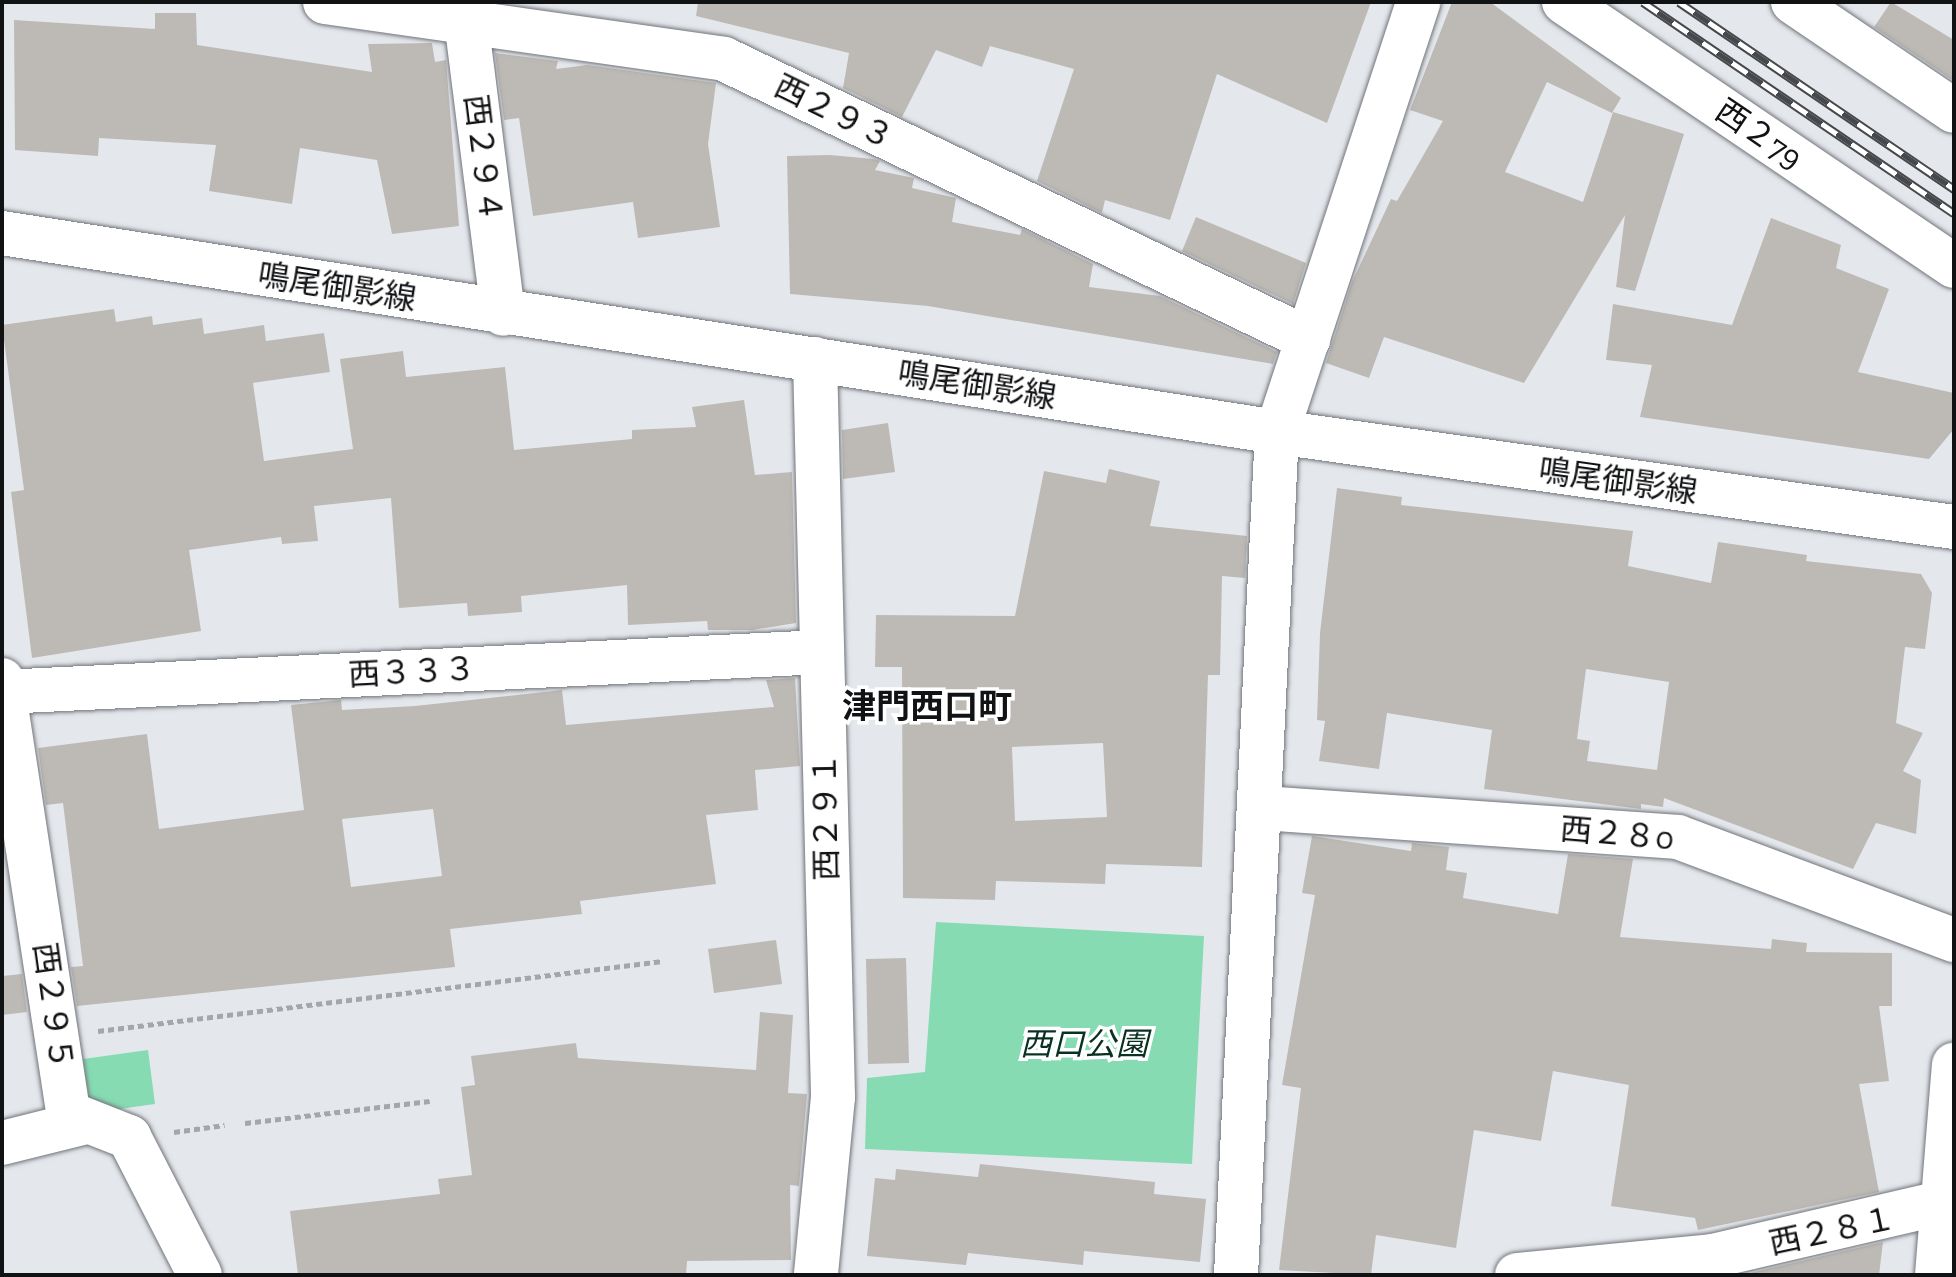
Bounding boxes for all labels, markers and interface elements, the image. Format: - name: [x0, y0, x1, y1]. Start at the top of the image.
- street label: 西２９３: [768, 67, 900, 157]
- street label: 西２79: [1708, 91, 1810, 177]
- street label: 西２９４: [456, 92, 510, 224]
- street label: 鳴尾御影線: [255, 256, 419, 318]
- street label: 鳴尾御影線: [895, 354, 1059, 416]
- street label: 鳴尾御影線: [1536, 451, 1700, 511]
- street label: 西３３３: [347, 649, 477, 695]
- district label: 津門西口町: [842, 687, 1012, 727]
- street label: 西２９１: [806, 753, 846, 881]
- street label: 西２８0: [1558, 810, 1676, 858]
- street label: 西２９５: [25, 940, 81, 1072]
- park label: 西口公園: [1020, 1025, 1148, 1063]
- street label: 西２８１: [1765, 1199, 1899, 1263]

